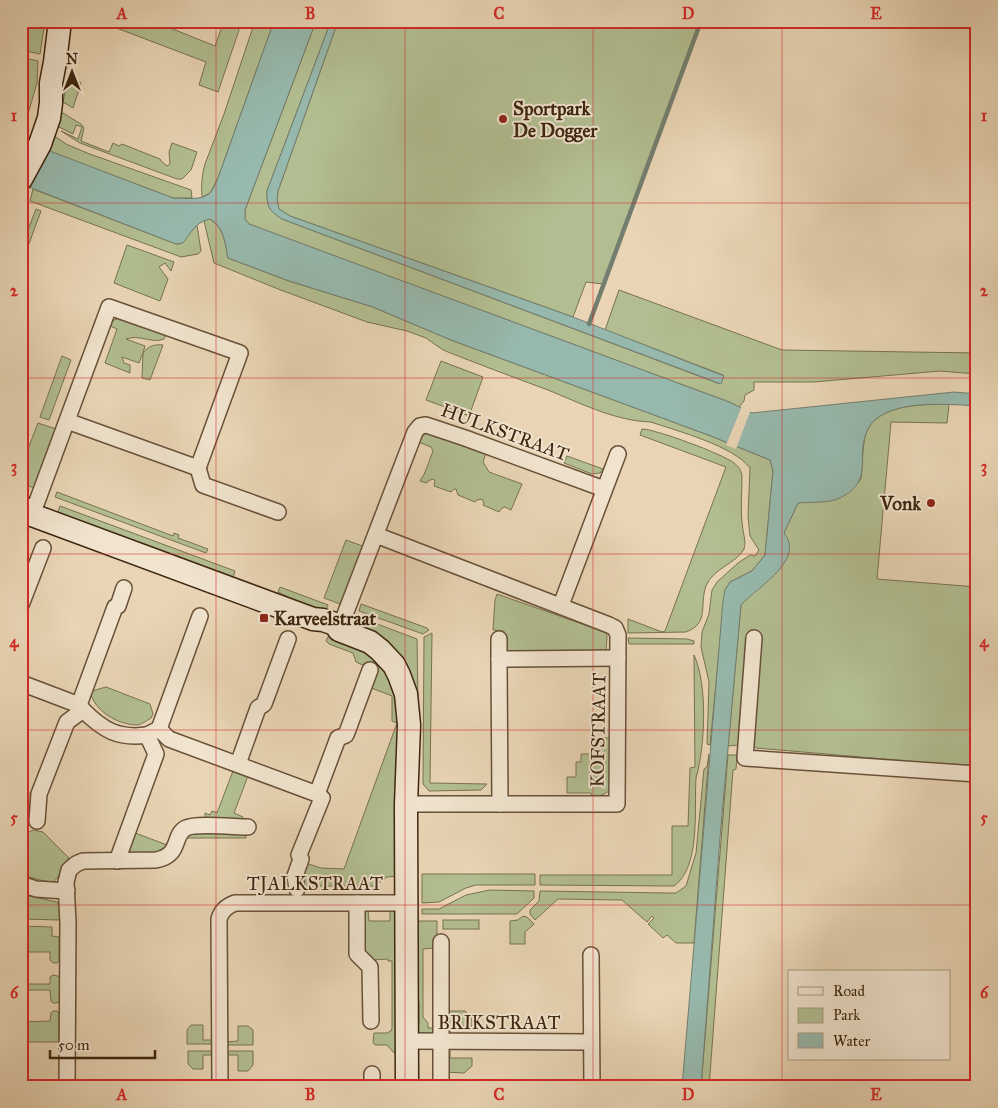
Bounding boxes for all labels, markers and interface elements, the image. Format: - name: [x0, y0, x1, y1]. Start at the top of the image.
- text: A: [116, 4, 128, 23]
- text: B: [305, 4, 315, 23]
- text: C: [494, 4, 505, 23]
- text: D: [682, 4, 695, 23]
- text: E: [870, 4, 882, 23]
- north arrow: [48, 48, 98, 98]
- text: N: [66, 51, 78, 68]
- place label: Sportpark De Dogger: [513, 97, 598, 143]
- text: 1: [11, 106, 18, 125]
- text: 1: [981, 106, 988, 125]
- marker: Sportpark De Dogger: [497, 113, 509, 125]
- text: 2: [10, 281, 19, 300]
- text: 2: [980, 281, 989, 300]
- street label: HULKSTRAAT: [438, 398, 572, 466]
- text: 3: [11, 457, 17, 477]
- text: 3: [981, 457, 987, 477]
- place label: Vonk: [879, 492, 922, 515]
- marker: Vonk: [925, 497, 937, 509]
- place label: Karveelstraat: [274, 607, 377, 630]
- marker: Karveelstraat: [258, 612, 270, 624]
- text: 4: [10, 632, 20, 652]
- text: 4: [980, 632, 990, 652]
- street label: KOFSTRAAT: [585, 672, 611, 788]
- text: 5: [10, 808, 18, 827]
- text: 5: [980, 808, 988, 827]
- street label: TJALKSTRAAT: [247, 872, 383, 896]
- legend: [788, 970, 950, 1060]
- text: Road: [833, 982, 865, 1000]
- text: 6: [10, 983, 19, 1002]
- text: 6: [980, 983, 989, 1002]
- text: Park: [833, 1006, 860, 1024]
- street label: BRIKSTRAAT: [438, 1011, 560, 1034]
- scale bar: [50, 1028, 155, 1060]
- text: Water: [833, 1032, 870, 1050]
- text: 50 m: [58, 1036, 90, 1054]
- text: A: [116, 1085, 128, 1104]
- text: B: [305, 1085, 315, 1104]
- text: C: [494, 1085, 505, 1104]
- text: D: [682, 1085, 695, 1104]
- text: E: [870, 1085, 882, 1104]

